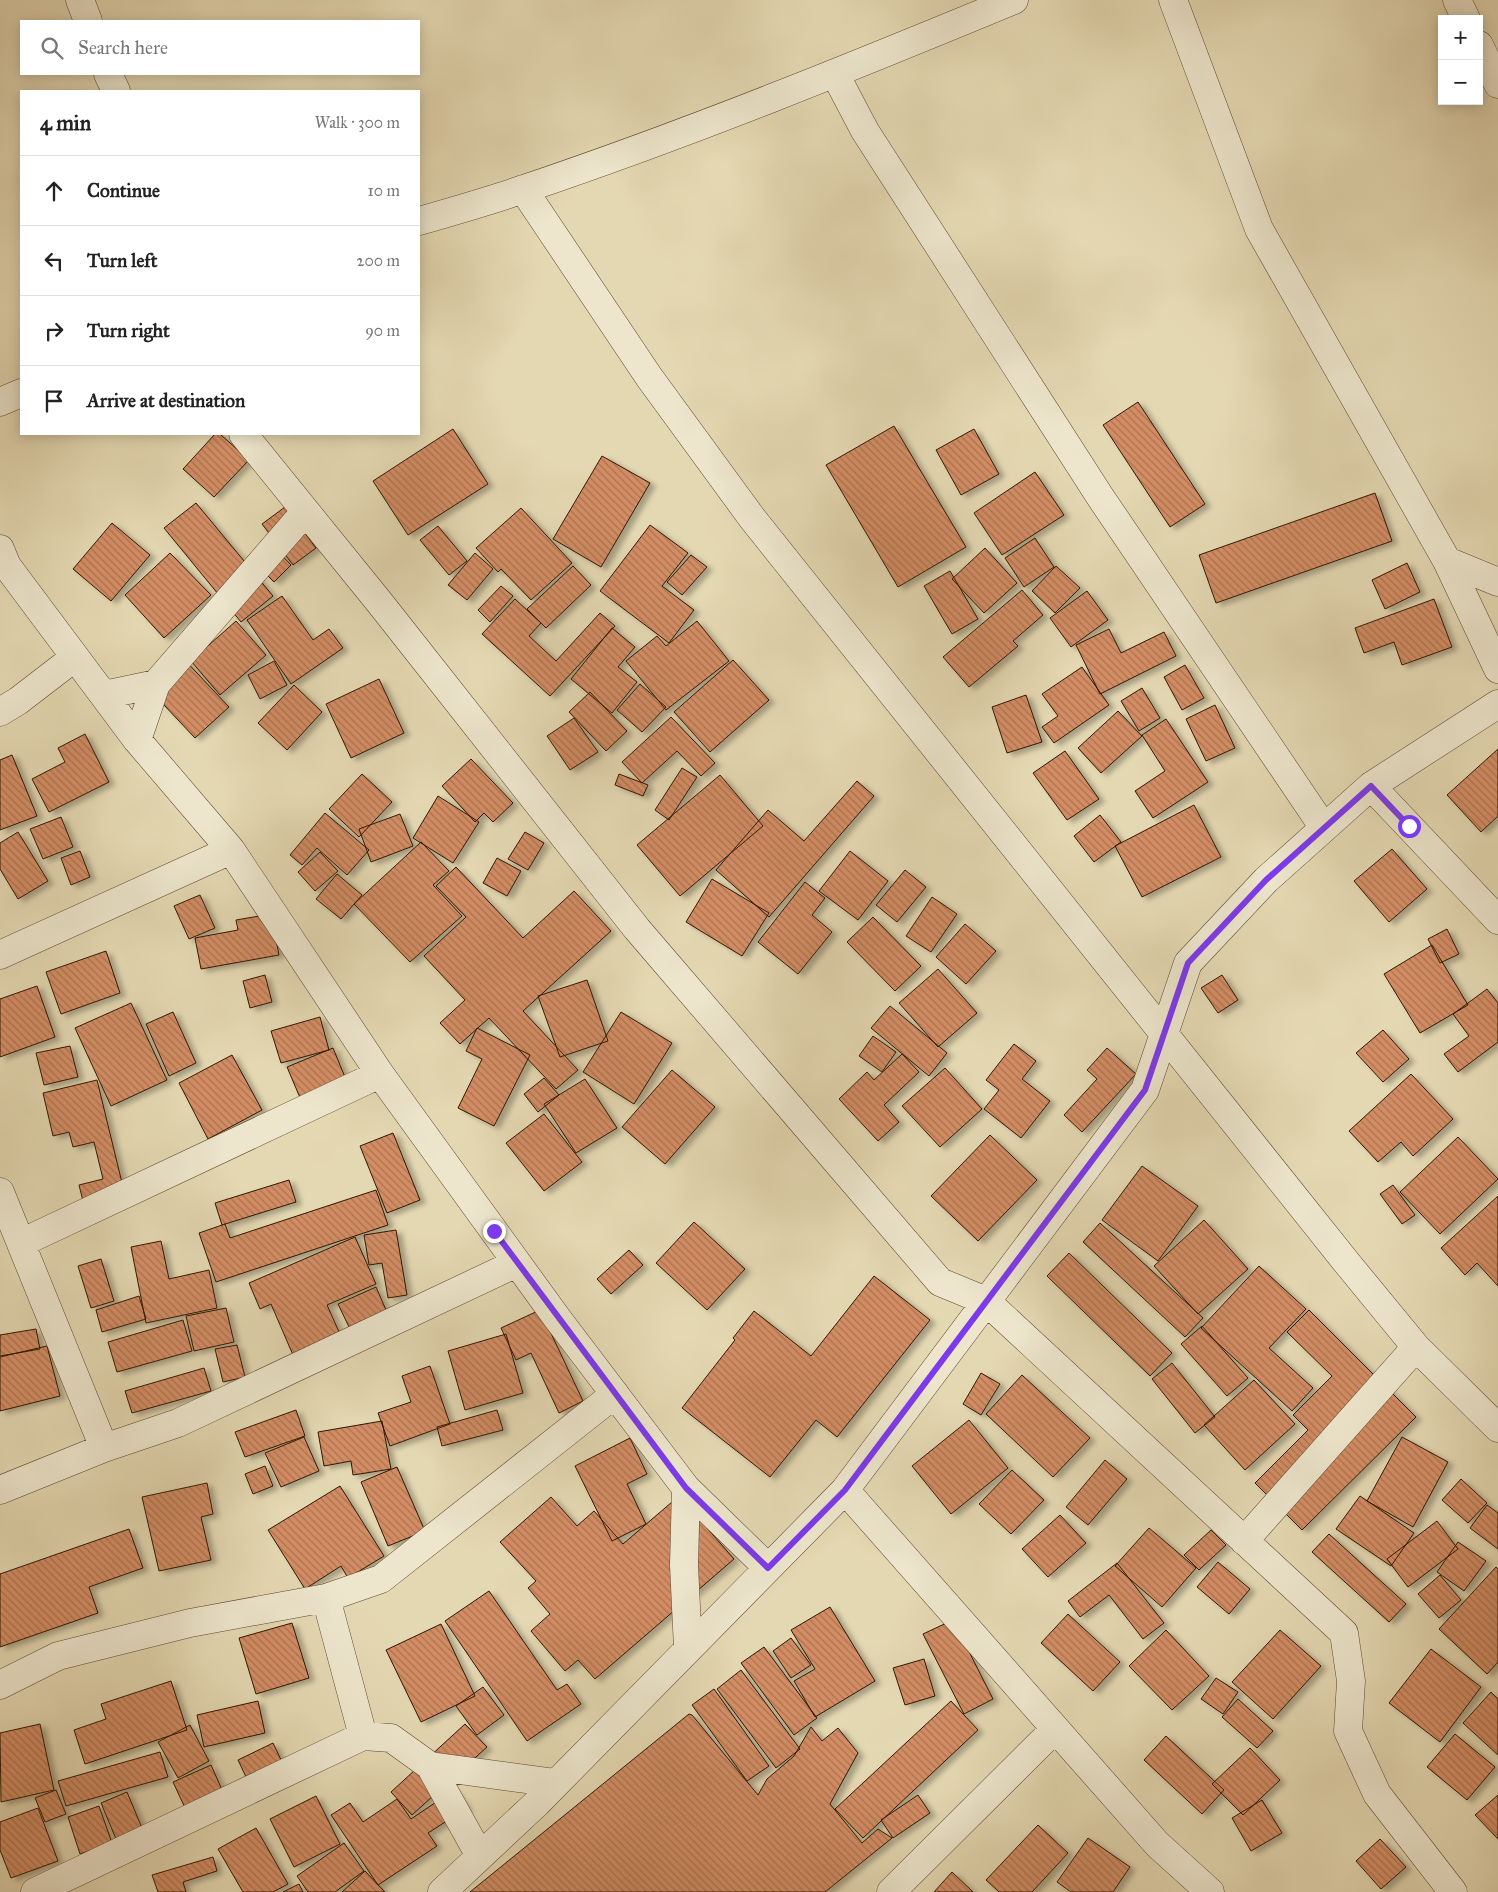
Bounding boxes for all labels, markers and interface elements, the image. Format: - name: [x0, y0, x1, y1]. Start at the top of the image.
- map controls: [1438, 15, 1483, 105]
- button: +: [1438, 15, 1483, 60]
- search box: [20, 20, 420, 75]
- icon: search: [38, 34, 66, 62]
- text: Search here: [78, 36, 168, 59]
- button: −: [1438, 60, 1483, 105]
- text: 4 min: [40, 110, 91, 136]
- text: Walk · 300 m: [315, 113, 400, 132]
- icon: ahead: [40, 177, 68, 205]
- text: Continue: [87, 179, 160, 202]
- text: 10 m: [368, 181, 400, 200]
- icon: left: [40, 247, 68, 275]
- text: Turn left: [87, 249, 157, 272]
- text: 200 m: [357, 251, 400, 270]
- icon: right: [40, 317, 68, 345]
- text: Turn right: [87, 319, 170, 342]
- text: 90 m: [365, 321, 400, 340]
- icon: arrive: [40, 387, 68, 415]
- text: Arrive at destination: [87, 389, 245, 412]
- route start: [1398, 815, 1421, 838]
- route end: [483, 1220, 506, 1243]

